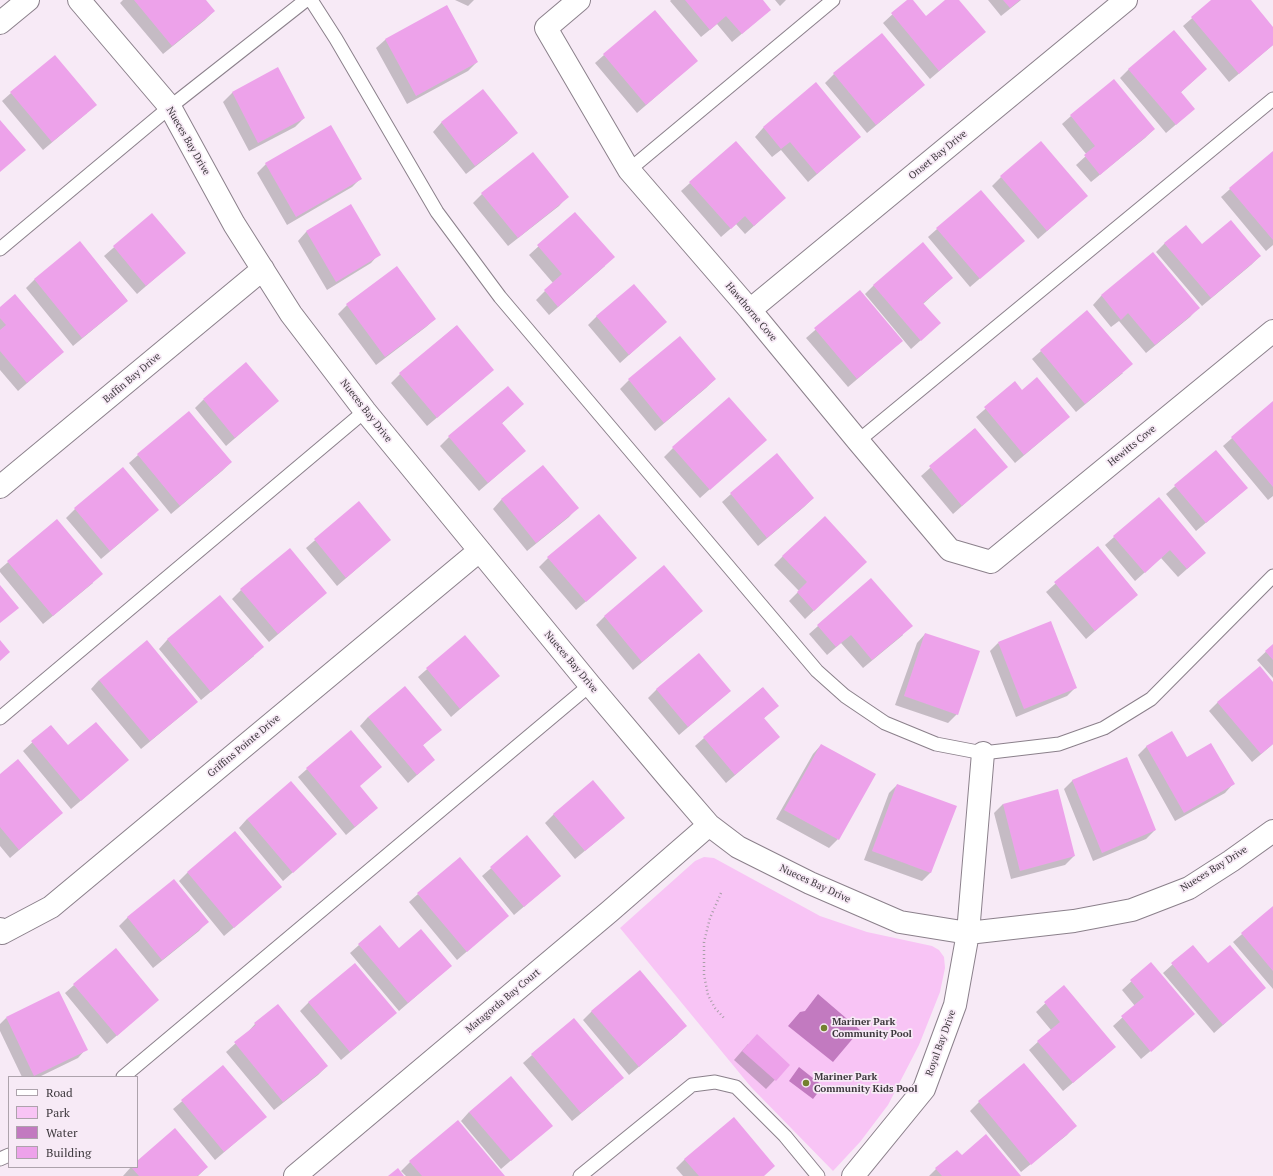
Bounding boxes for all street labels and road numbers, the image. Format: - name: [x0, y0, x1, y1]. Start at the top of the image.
- street label: Nueces Bay Drive: [164, 105, 212, 177]
- street label: Onset Bay Drive: [906, 128, 970, 182]
- street label: Hawthorne Cove: [723, 280, 779, 344]
- street label: Baffin Bay Drive: [101, 350, 163, 406]
- street label: Nueces Bay Drive: [338, 377, 394, 445]
- street label: Hewitts Cove: [1106, 423, 1158, 469]
- street label: Nueces Bay Drive: [542, 629, 600, 695]
- street label: Griffins Pointe Drive: [205, 712, 283, 780]
- street label: Nueces Bay Drive: [1178, 844, 1250, 894]
- street label: Nueces Bay Drive: [778, 862, 852, 906]
- street label: Matagorda Bay Court: [463, 966, 543, 1036]
- street label: Royal Bay Drive: [923, 1008, 959, 1078]

